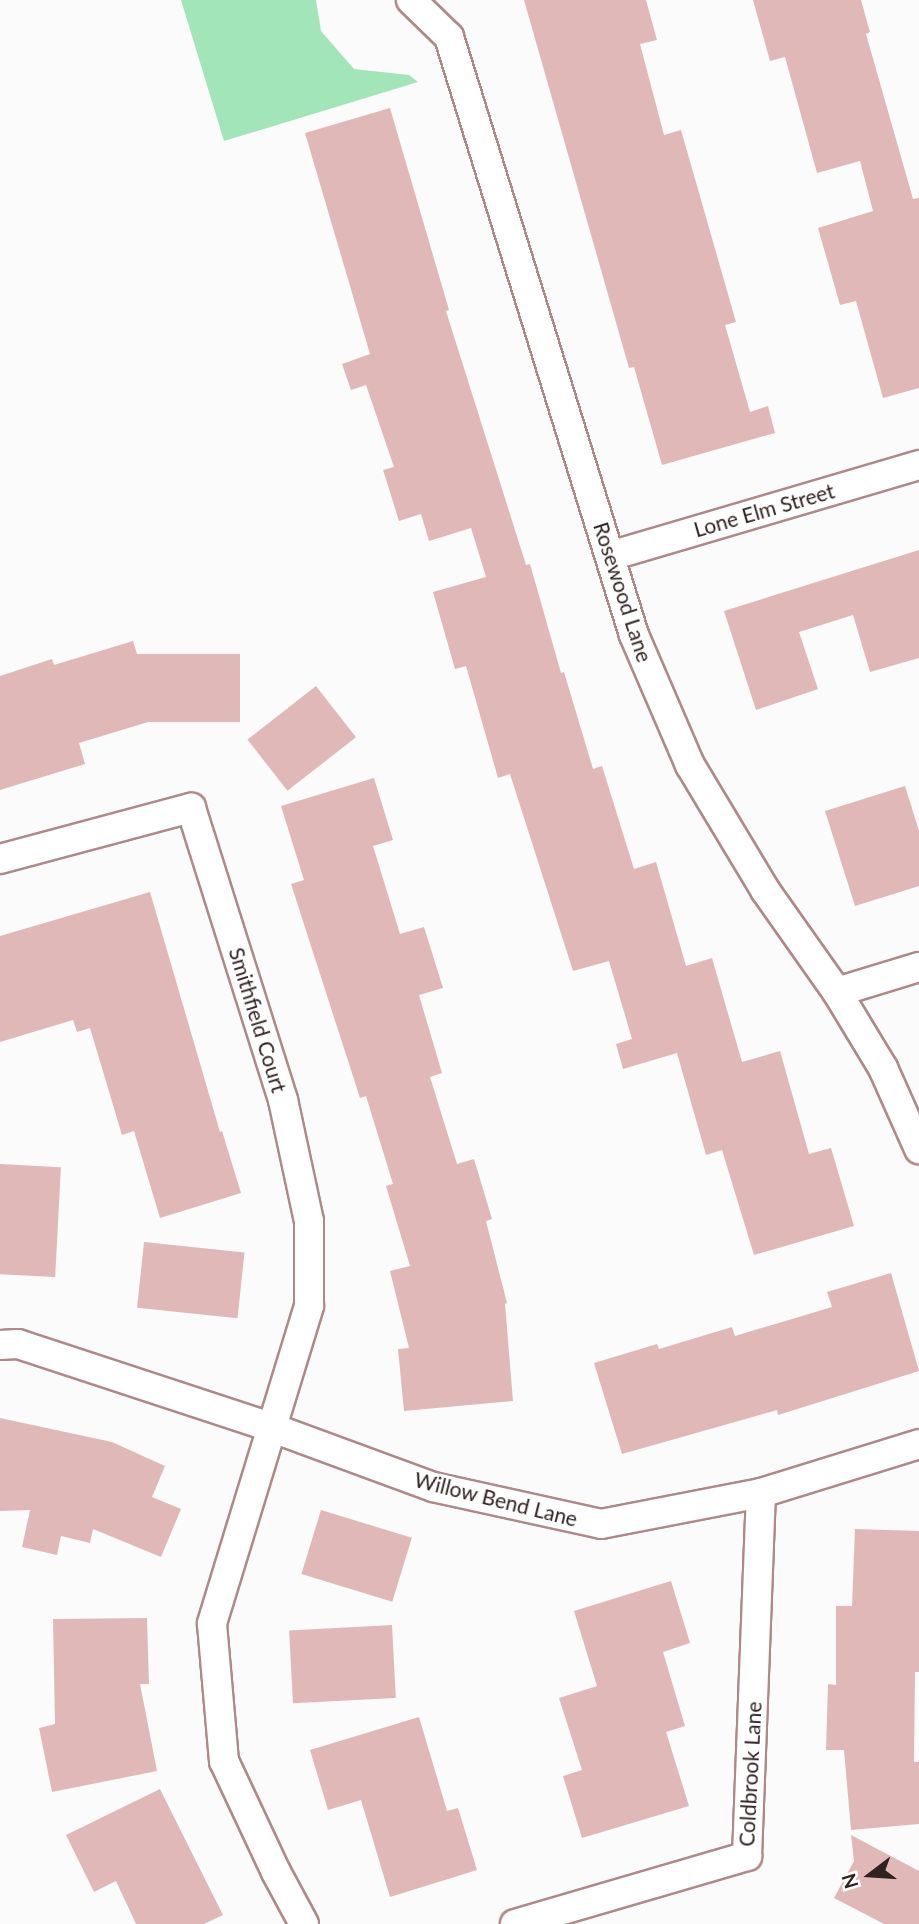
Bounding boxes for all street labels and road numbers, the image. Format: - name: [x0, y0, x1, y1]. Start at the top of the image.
- street label: Lone Elm Street: [691, 478, 837, 542]
- street label: Rosewood Lane: [588, 519, 658, 665]
- street label: Smithfield Court: [224, 944, 292, 1096]
- street label: Willow Bend Lane: [412, 1466, 580, 1532]
- street label: Coldbrook Lane: [734, 1701, 766, 1847]

